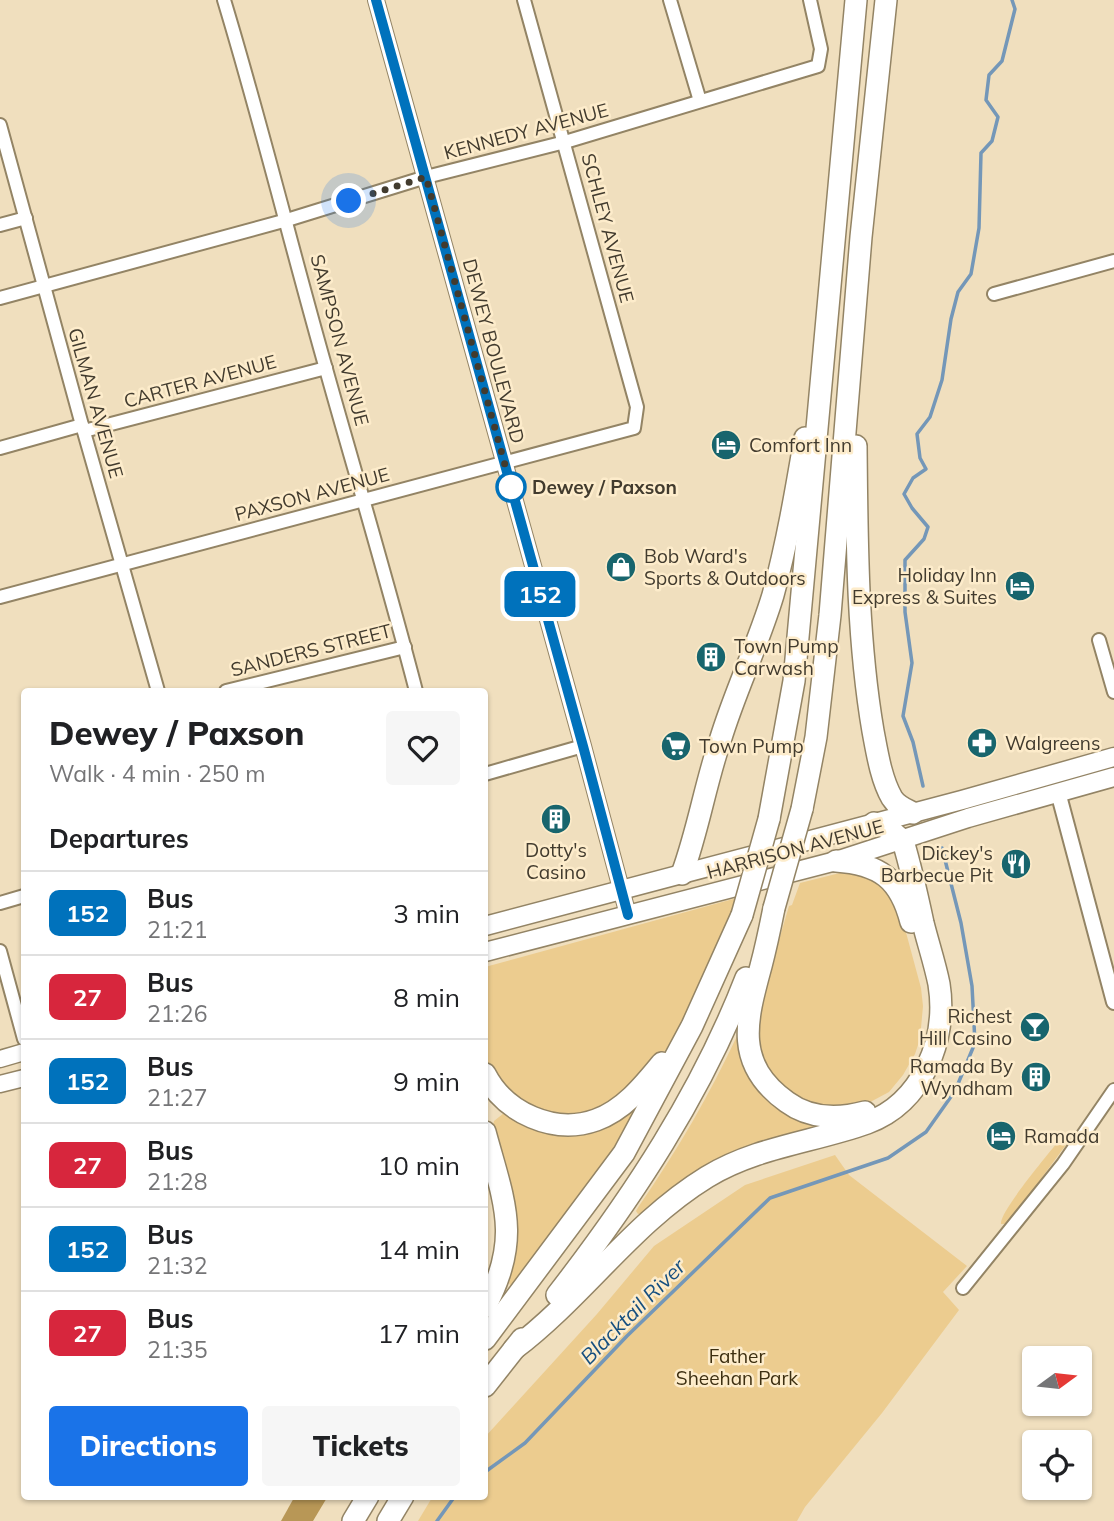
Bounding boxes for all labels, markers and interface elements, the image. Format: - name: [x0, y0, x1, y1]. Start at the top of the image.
- street label: KENNEDY AVENUE: [441, 98, 611, 164]
- street label: SCHLEY AVENUE: [576, 151, 640, 305]
- your location: [331, 183, 366, 218]
- street label: SAMPSON AVENUE: [306, 252, 374, 428]
- street label: DEWEY BOULEVARD: [458, 256, 530, 446]
- street label: GILMAN AVENUE: [63, 325, 129, 481]
- street label: CARTER AVENUE: [121, 349, 279, 413]
- hotel icon: Comfort Inn: [709, 428, 743, 462]
- place label: Comfort Inn: [749, 433, 852, 457]
- street label: PAXSON AVENUE: [232, 462, 392, 526]
- marker: Dewey / Paxson: [496, 472, 526, 502]
- place label: Dewey / Paxson: [532, 475, 677, 499]
- place label: Bob Ward's Sports & Outdoors: [644, 544, 806, 590]
- shop icon: Bob Ward's Sports & Outdoors: [604, 550, 638, 584]
- place label: Holiday Inn Express & Suites: [852, 563, 997, 609]
- hotel icon: Holiday Inn Express & Suites: [1003, 569, 1037, 603]
- line badge: 152: [500, 571, 580, 617]
- text: 152: [518, 579, 562, 609]
- street label: SANDERS STREET: [228, 618, 394, 682]
- place label: Town Pump Carwash: [734, 634, 839, 680]
- building icon: Town Pump Carwash: [694, 640, 728, 674]
- button: heart: [386, 711, 460, 785]
- text: Dewey / Paxson: [49, 712, 304, 753]
- pharmacy icon: Walgreens: [965, 726, 999, 760]
- supermarket icon: Town Pump: [659, 729, 693, 763]
- place label: Walgreens: [1005, 731, 1100, 755]
- place label: Town Pump: [699, 734, 804, 758]
- text: Walk · 4 min · 250 m: [49, 759, 266, 788]
- building icon: Dotty's Casino: [539, 802, 573, 836]
- street label: HARRISON AVENUE: [704, 814, 886, 884]
- text: Departures: [49, 822, 189, 855]
- place label: Dotty's Casino: [525, 838, 587, 884]
- place label: Dickey's Barbecue Pit: [881, 841, 993, 887]
- restaurant icon: Dickey's Barbecue Pit: [999, 847, 1033, 881]
- text: Bus: [147, 882, 193, 915]
- text: 3 min: [393, 897, 460, 930]
- text: 152: [66, 898, 109, 928]
- text: 21:21: [147, 915, 207, 944]
- text: Bus: [147, 966, 193, 999]
- text: 8 min: [393, 981, 460, 1014]
- text: 27: [73, 982, 102, 1012]
- text: 21:26: [147, 999, 207, 1028]
- place label: Richest Hill Casino: [919, 1004, 1012, 1050]
- bar icon: Richest Hill Casino: [1018, 1010, 1052, 1044]
- text: Bus: [147, 1050, 193, 1083]
- place label: Ramada By Wyndham: [910, 1054, 1013, 1100]
- building icon: Ramada By Wyndham: [1019, 1060, 1053, 1094]
- text: 9 min: [393, 1065, 460, 1098]
- text: 152: [66, 1066, 109, 1096]
- text: 21:27: [147, 1083, 207, 1112]
- hotel icon: Ramada: [984, 1119, 1018, 1153]
- place label: Ramada: [1024, 1124, 1099, 1148]
- text: Bus: [147, 1134, 193, 1167]
- text: 10 min: [378, 1149, 460, 1182]
- text: 27: [73, 1150, 102, 1180]
- text: 21:28: [147, 1167, 207, 1196]
- text: Bus: [147, 1218, 193, 1251]
- text: 14 min: [378, 1233, 460, 1266]
- text: 152: [66, 1234, 109, 1264]
- text: 21:32: [147, 1251, 207, 1280]
- water label: Blacktail River: [574, 1252, 691, 1369]
- text: Bus: [147, 1302, 193, 1335]
- text: 17 min: [378, 1317, 460, 1350]
- text: 27: [73, 1318, 102, 1348]
- text: 21:35: [147, 1335, 207, 1364]
- park label: Father Sheehan Park: [676, 1344, 798, 1390]
- north arrow: [1022, 1346, 1092, 1416]
- map controls: [1022, 1346, 1092, 1500]
- button: Directions: [49, 1406, 248, 1486]
- button: Tickets: [262, 1406, 460, 1486]
- button: locate: [1022, 1430, 1092, 1500]

